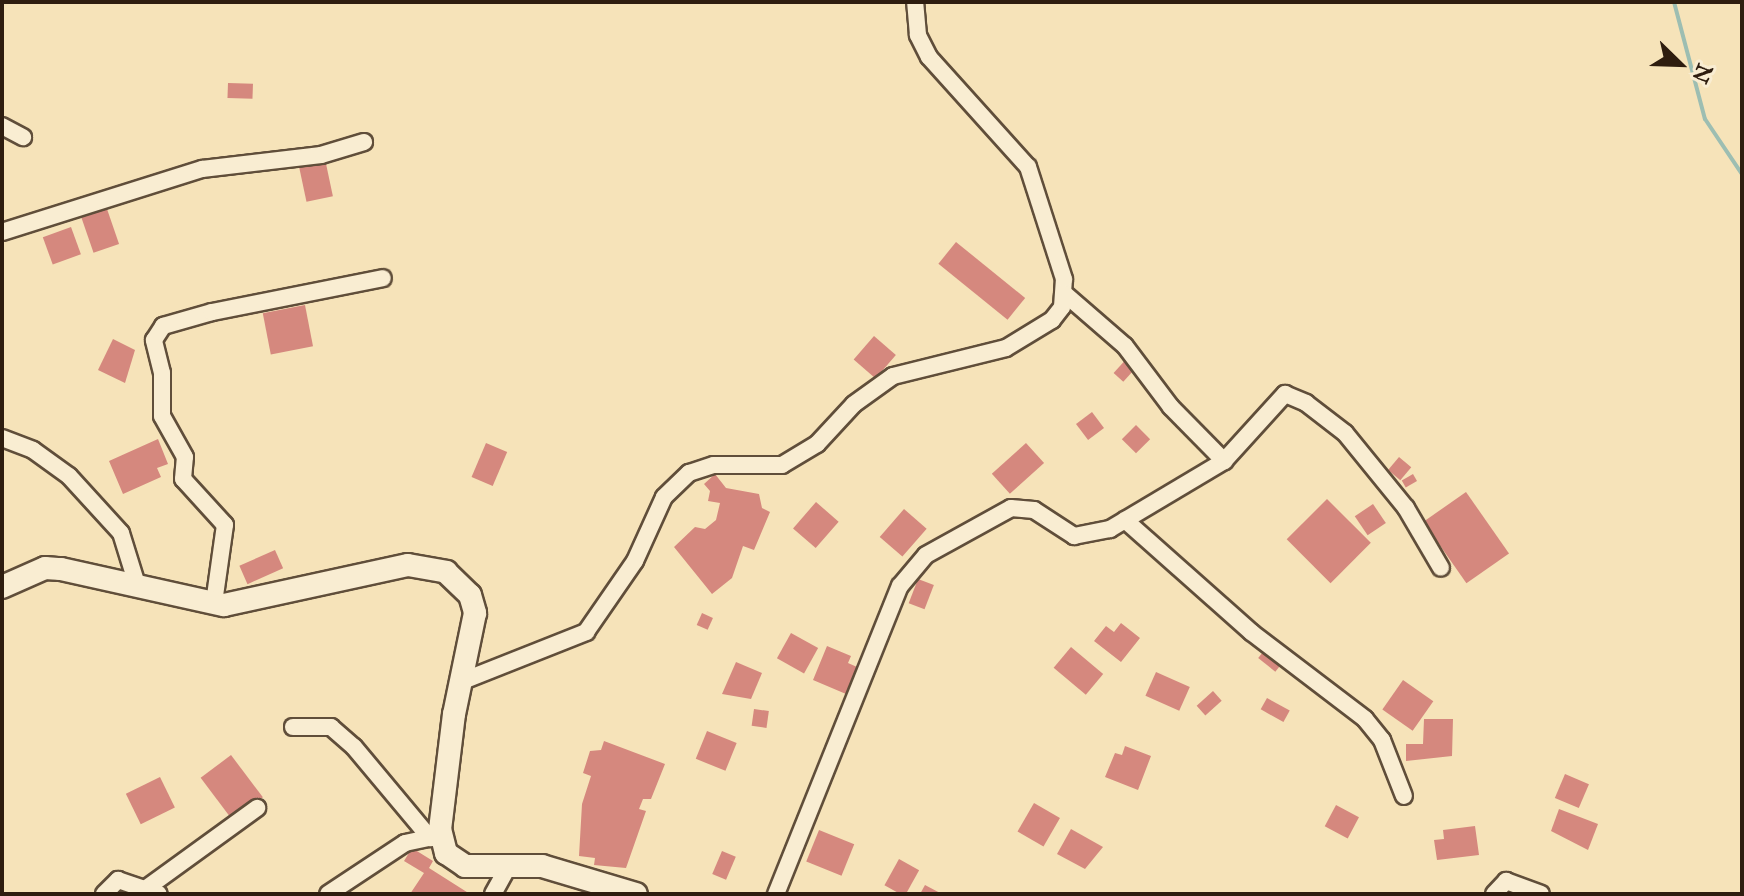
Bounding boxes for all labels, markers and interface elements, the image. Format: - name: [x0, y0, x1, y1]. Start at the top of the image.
- north arrow: [1640, 24, 1720, 104]
- text: N: [1686, 60, 1719, 87]

